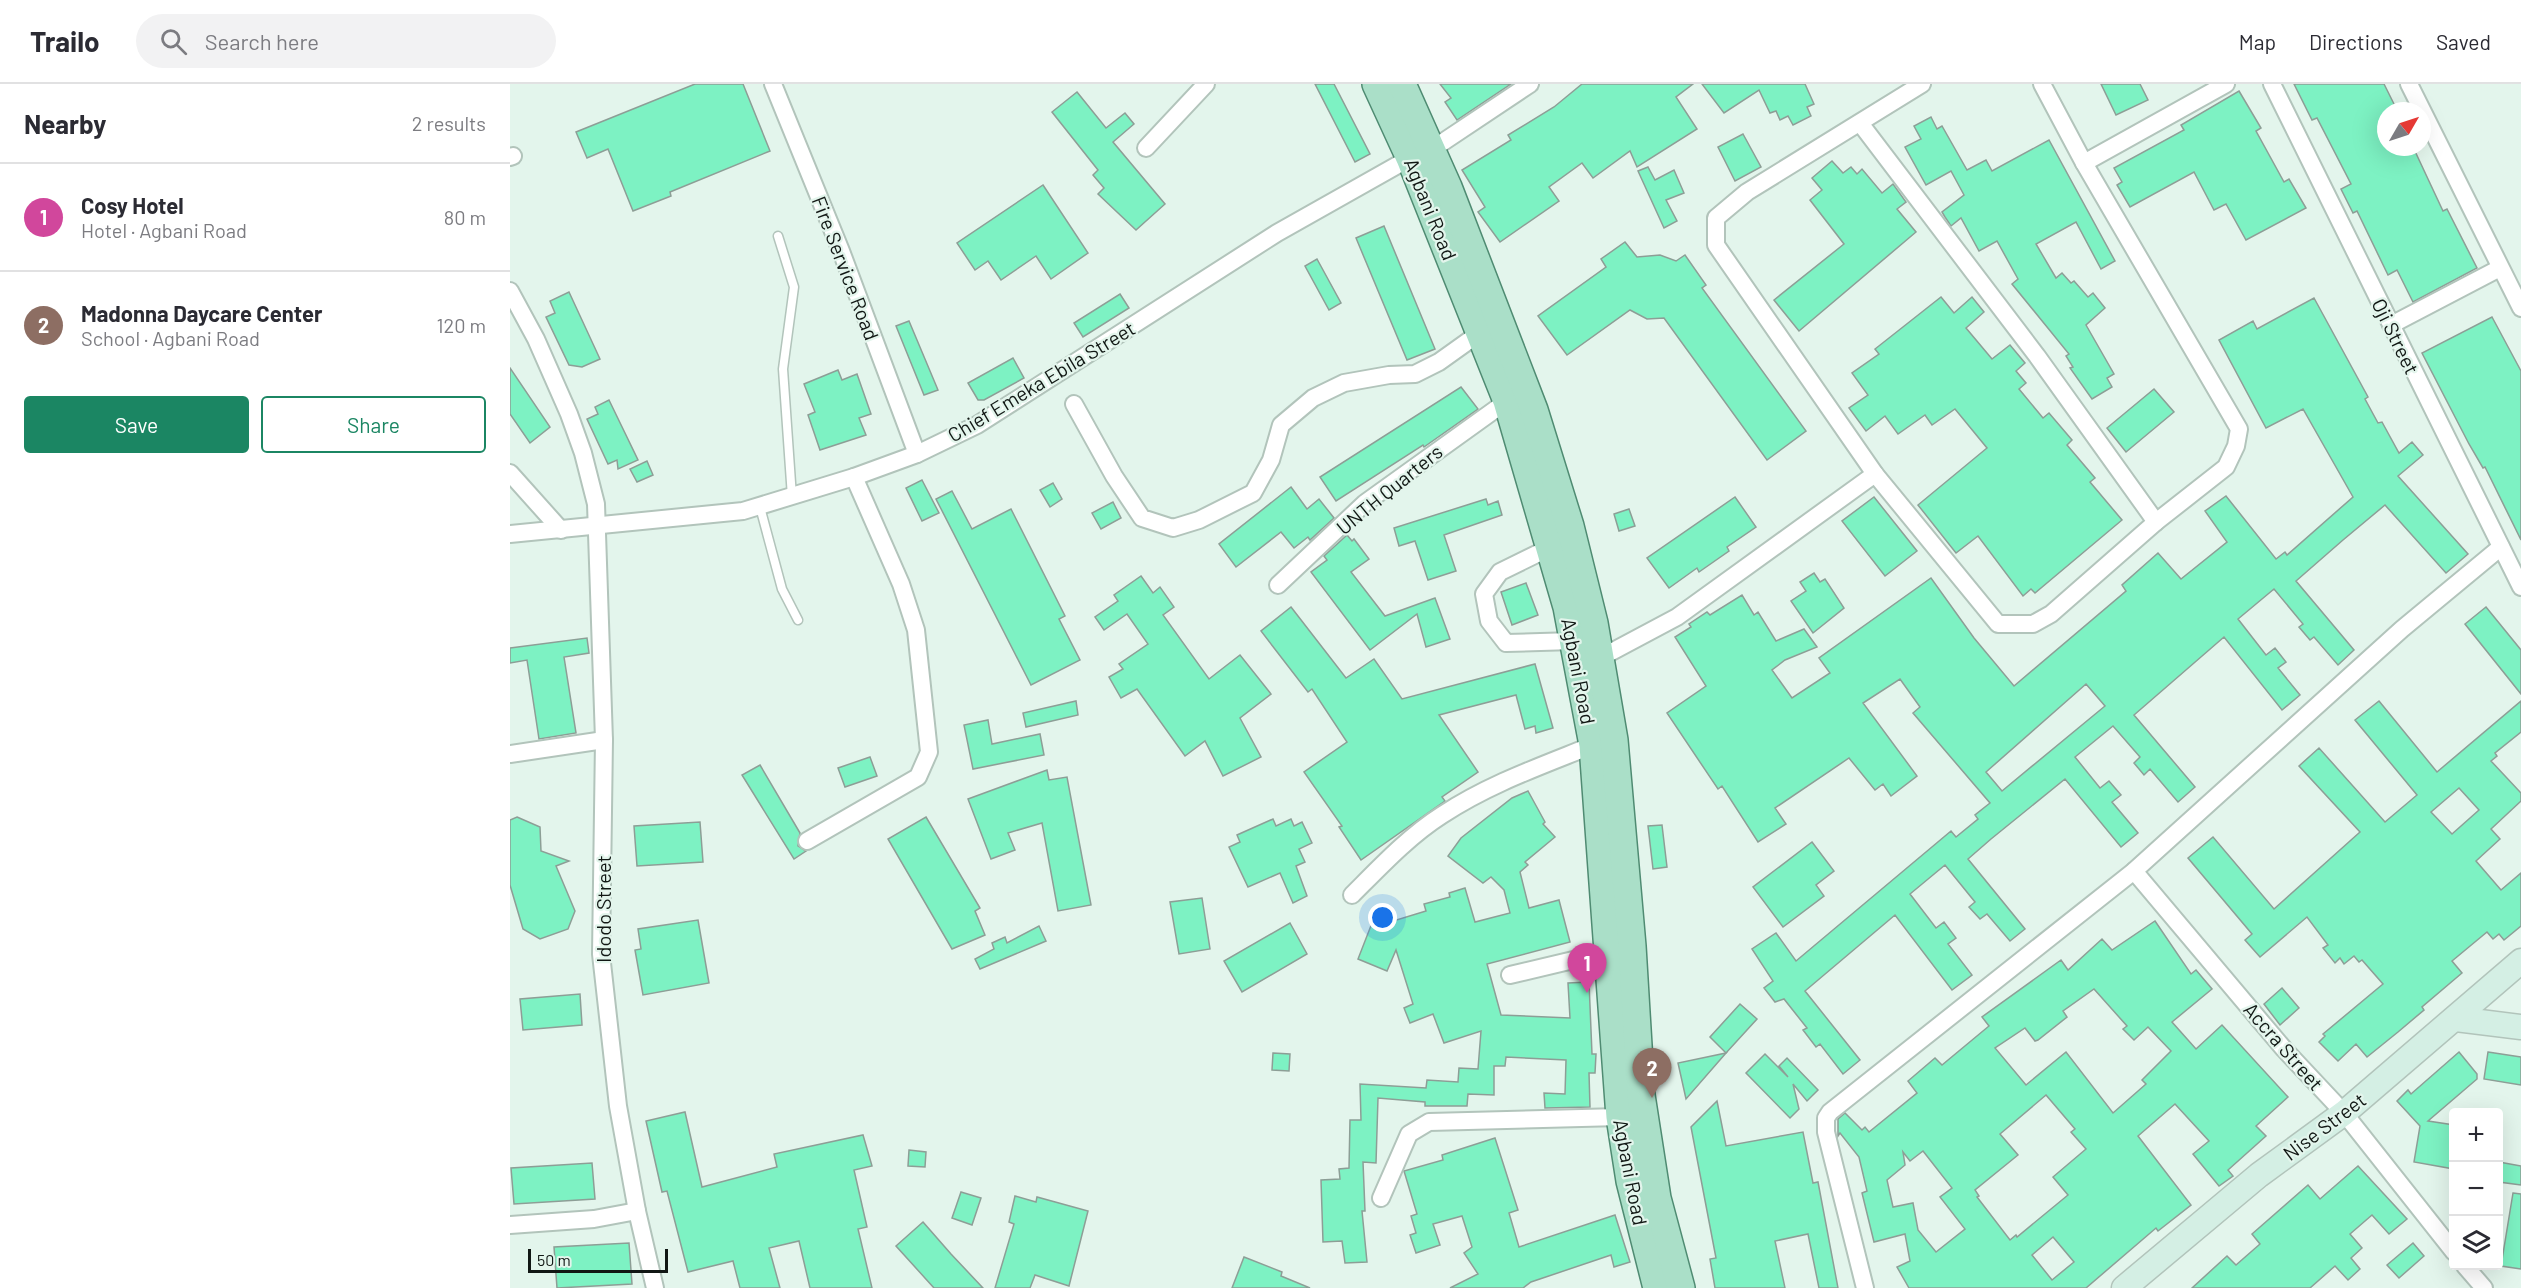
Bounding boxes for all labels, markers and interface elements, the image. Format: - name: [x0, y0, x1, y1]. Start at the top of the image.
- search box: [136, 14, 556, 68]
- text: Trailo: [30, 24, 100, 58]
- icon: search: [157, 25, 190, 58]
- text: Search here: [205, 28, 319, 54]
- text: Map: [2239, 29, 2276, 54]
- text: Directions: [2309, 29, 2403, 54]
- text: Saved: [2436, 29, 2491, 54]
- north arrow: [2377, 102, 2431, 156]
- text: Nearby: [24, 108, 106, 139]
- text: 2 results: [412, 111, 486, 135]
- street label: Agbani Road: [1400, 155, 1462, 263]
- text: Cosy Hotel: [81, 192, 184, 218]
- street label: Fire Service Road: [808, 193, 884, 343]
- text: 1: [40, 205, 47, 229]
- text: 80 m: [444, 205, 486, 229]
- text: Hotel · Agbani Road: [81, 218, 247, 242]
- street label: Oji Street: [2367, 294, 2425, 378]
- text: Madonna Daycare Center: [81, 300, 322, 326]
- text: 2: [38, 313, 49, 337]
- text: 120 m: [436, 313, 486, 337]
- street label: Chief Emeka Ebila Street: [943, 315, 1139, 447]
- text: School · Agbani Road: [81, 326, 260, 350]
- button: Save: [24, 396, 249, 453]
- button: Share: [261, 396, 486, 453]
- street label: UNTH Quarters: [1331, 439, 1447, 539]
- street label: Agbani Road: [1557, 616, 1601, 726]
- street label: Idodo Street: [591, 855, 615, 963]
- your location: [1368, 903, 1397, 932]
- pin: 1: [1568, 944, 1606, 993]
- street label: Accra Street: [2239, 997, 2329, 1095]
- pin: 2: [1632, 1048, 1672, 1098]
- street label: Nise Street: [2278, 1087, 2370, 1165]
- map controls: [2449, 1108, 2503, 1270]
- button: +: [2449, 1108, 2503, 1162]
- street label: Agbani Road: [1609, 1117, 1653, 1227]
- button: −: [2449, 1162, 2503, 1216]
- button: layers: [2449, 1216, 2503, 1270]
- scale bar: [528, 1246, 668, 1274]
- text: 50 m: [537, 1250, 571, 1269]

